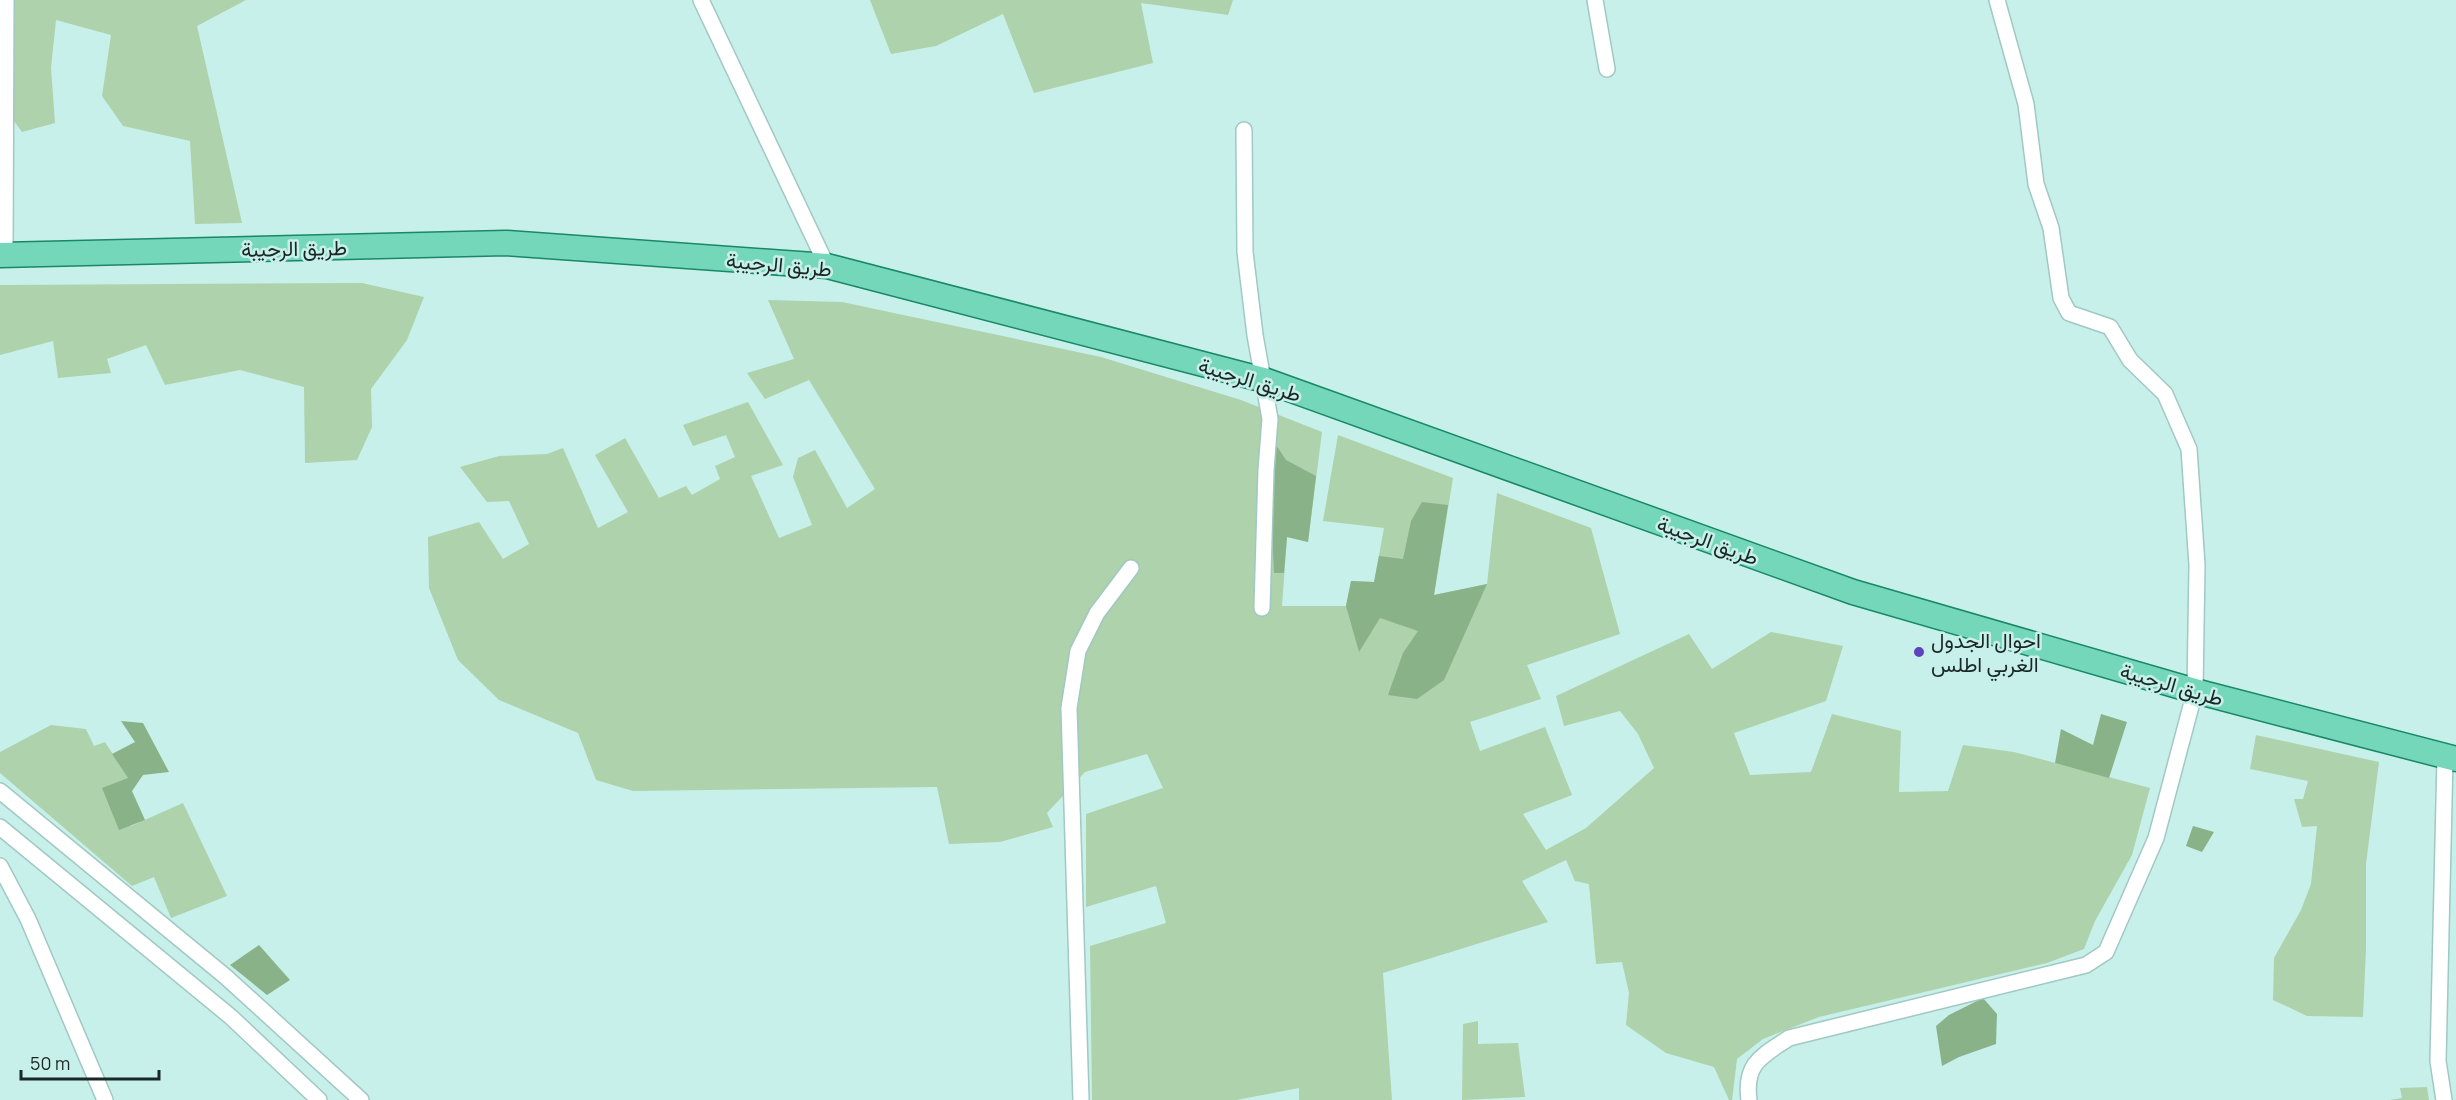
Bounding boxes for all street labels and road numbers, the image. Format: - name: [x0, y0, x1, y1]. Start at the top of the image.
- street label: طريق الرجيبة: [241, 233, 347, 263]
- street label: طريق الرجيبة: [725, 245, 833, 283]
- street label: طريق الرجيبة: [1195, 350, 1305, 408]
- street label: طريق الرجيبة: [1653, 509, 1763, 571]
- street label: طريق الرجيبة: [2117, 656, 2227, 712]

